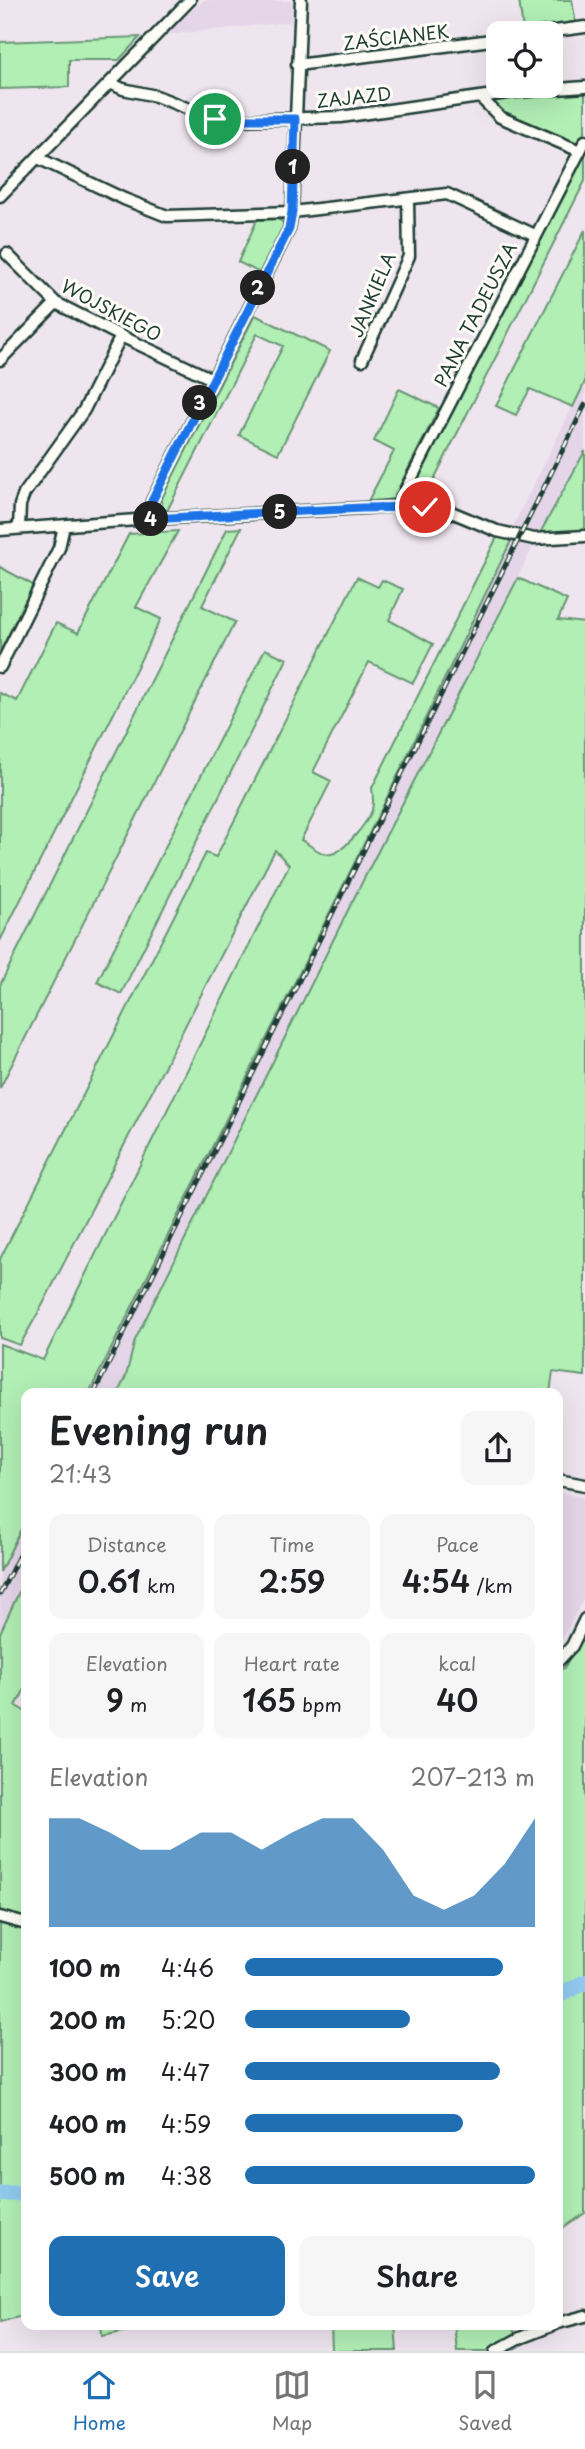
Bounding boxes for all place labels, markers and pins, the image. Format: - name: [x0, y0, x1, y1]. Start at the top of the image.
- pin: [185, 89, 245, 149]
- pin: 1: [276, 150, 310, 184]
- pin: 2: [240, 270, 276, 306]
- pin: 3: [182, 386, 218, 420]
- pin: [395, 477, 455, 537]
- pin: 5: [262, 494, 298, 530]
- pin: 4: [134, 502, 168, 536]

